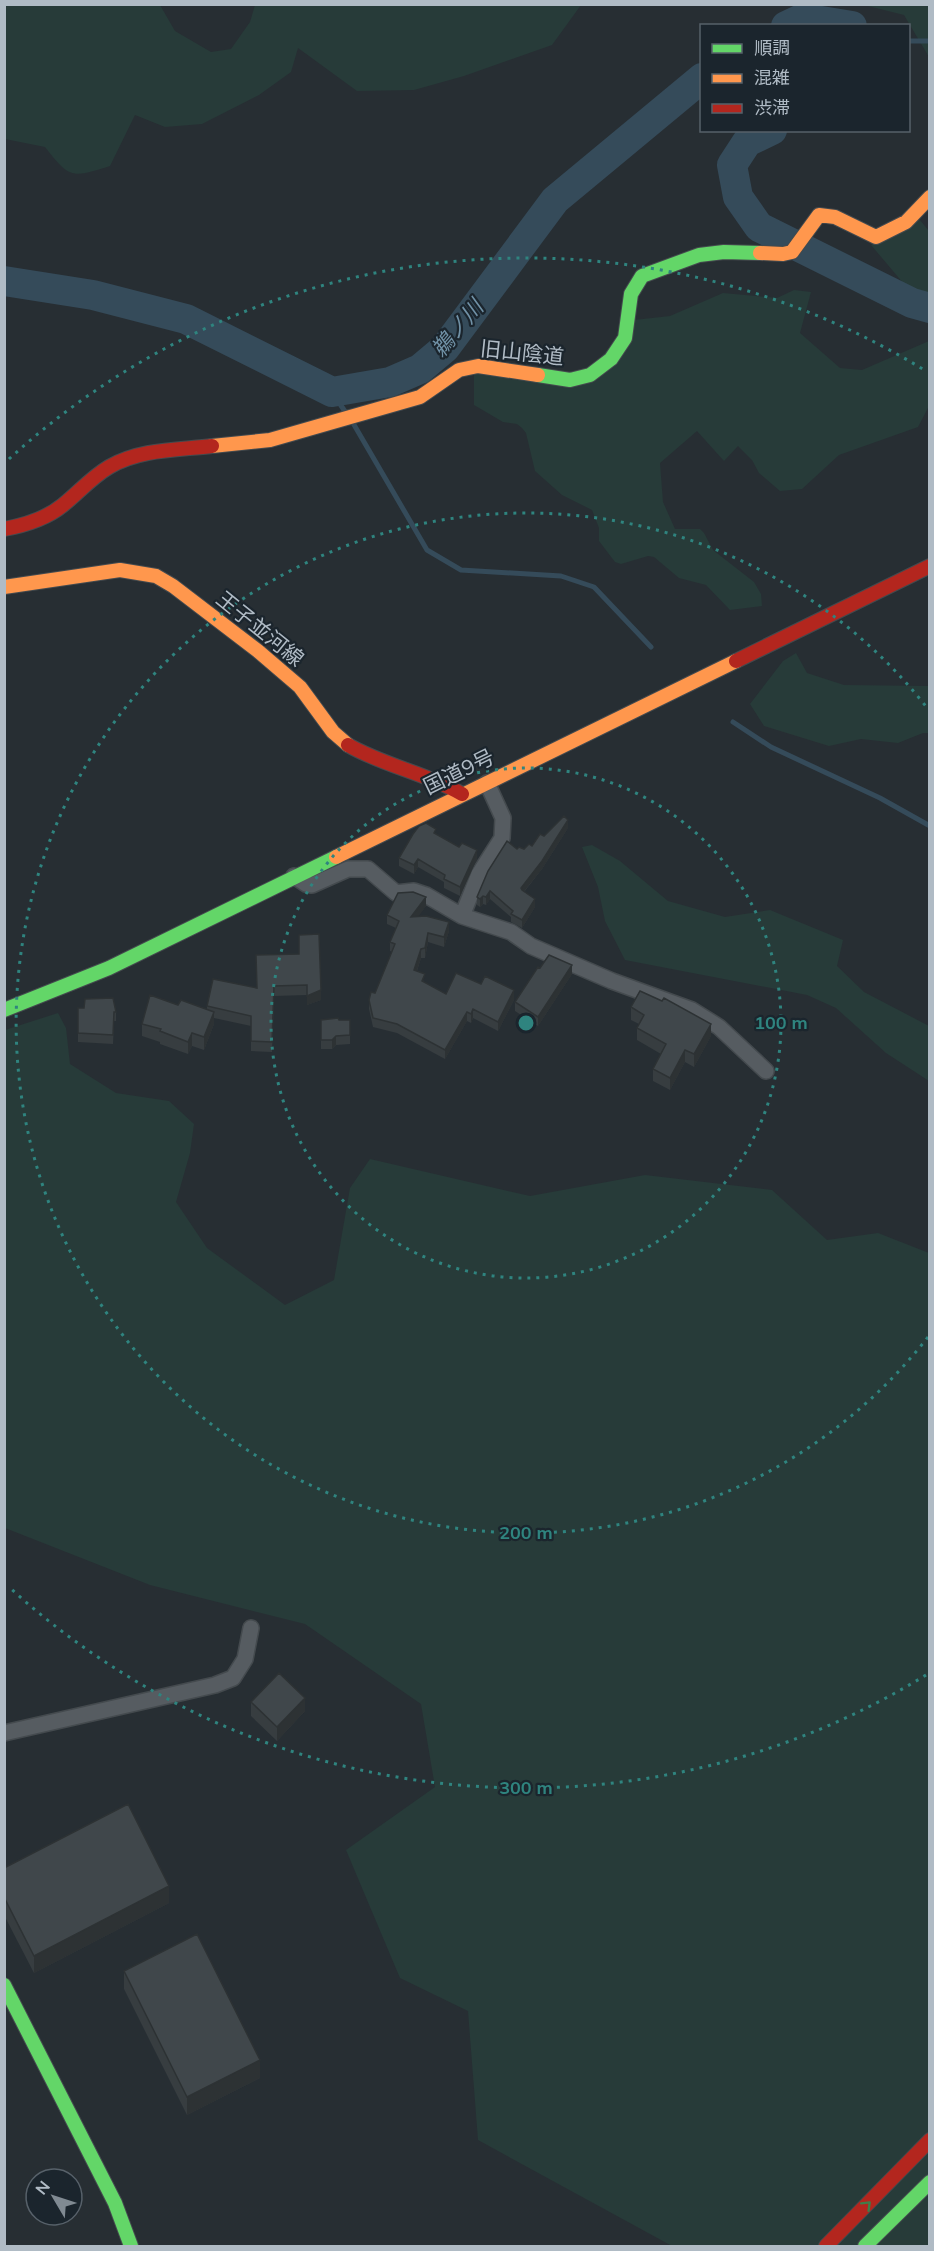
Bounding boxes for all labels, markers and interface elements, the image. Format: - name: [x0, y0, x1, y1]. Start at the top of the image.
- legend: [700, 24, 910, 132]
- text: 順調: [754, 36, 790, 59]
- text: 混雑: [754, 66, 790, 89]
- text: 渋滞: [754, 96, 790, 119]
- water label: 鵜ノ川: [425, 292, 490, 362]
- street label: 旧山陰道: [479, 335, 565, 369]
- street label: 王子並河線: [212, 585, 310, 671]
- street label: 国道9号: [419, 743, 498, 799]
- text: 100 m: [754, 1011, 808, 1034]
- centre of rings: [516, 1013, 536, 1033]
- text: 200 m: [499, 1521, 553, 1544]
- text: 300 m: [499, 1776, 553, 1799]
- north arrow: [24, 2167, 84, 2227]
- text: N: [31, 2177, 54, 2199]
- one-way arrow: [860, 2201, 871, 2211]

